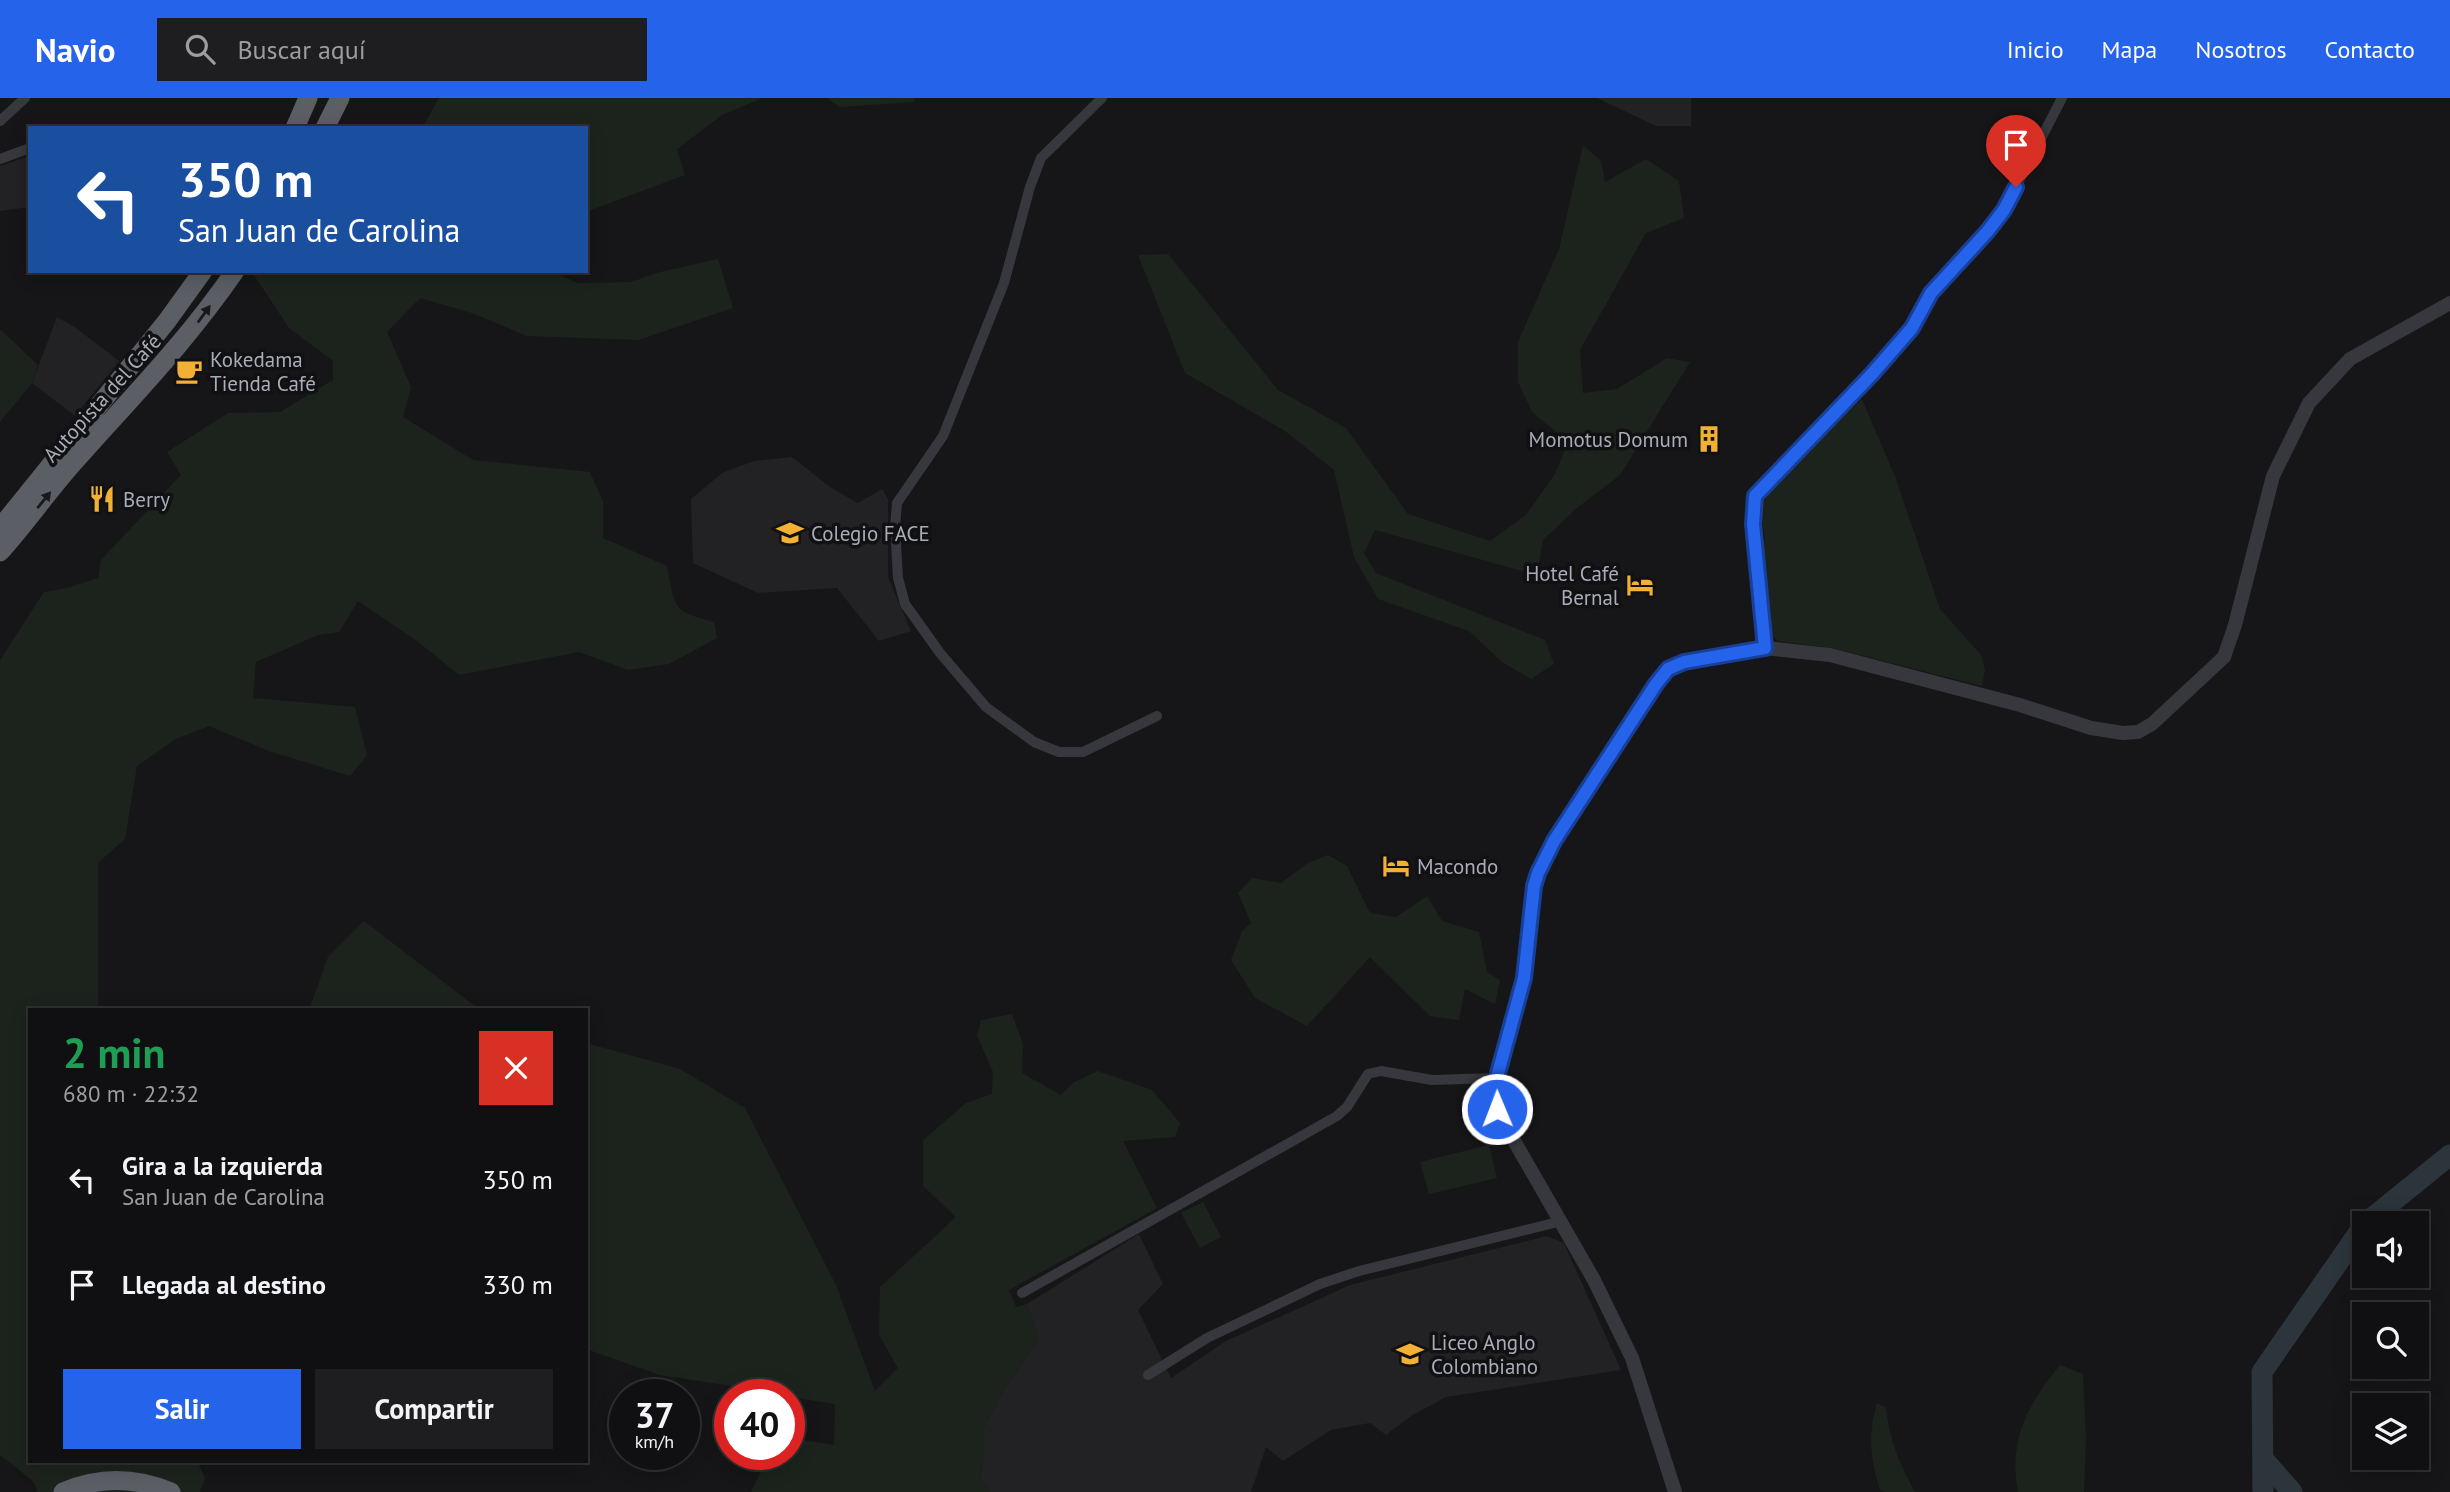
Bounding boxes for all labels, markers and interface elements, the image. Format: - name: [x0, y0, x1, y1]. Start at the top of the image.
- search box: [157, 18, 647, 81]
- text: Navio: [35, 28, 115, 71]
- icon: search: [181, 30, 219, 68]
- text: Buscar aquí: [237, 33, 366, 66]
- text: Inicio: [2007, 34, 2064, 65]
- text: Mapa: [2102, 34, 2157, 65]
- text: Nosotros: [2195, 34, 2287, 65]
- text: Contacto: [2325, 34, 2415, 65]
- pin: [1986, 115, 2046, 187]
- icon: arrive: [1997, 126, 2035, 164]
- text: 350 m: [178, 147, 313, 211]
- icon: left: [63, 154, 154, 245]
- text: San Juan de Carolina: [178, 209, 460, 251]
- one-way arrow: [197, 305, 211, 323]
- street label: Autopista del Café: [37, 328, 167, 468]
- place label: Kokedama Tienda Café: [210, 346, 316, 397]
- cafe icon: Kokedama Tienda Café: [174, 356, 204, 386]
- building icon: Momotus Domum: [1694, 424, 1724, 454]
- place label: Momotus Domum: [1529, 426, 1688, 453]
- restaurant icon: Berry: [87, 484, 117, 514]
- place label: Berry: [123, 486, 170, 513]
- one-way arrow: [36, 491, 50, 509]
- school or university icon: Colegio FACE: [775, 518, 805, 548]
- place label: Colegio FACE: [811, 520, 930, 547]
- place label: Hotel Café Bernal: [1525, 560, 1619, 611]
- hotel icon: Hotel Café Bernal: [1625, 570, 1655, 600]
- hotel icon: Macondo: [1381, 851, 1411, 881]
- place label: Macondo: [1417, 853, 1498, 880]
- text: 2 min: [63, 1025, 165, 1080]
- button: close: [479, 1031, 553, 1105]
- position arrow: [1460, 1072, 1534, 1146]
- text: 680 m · 22:32: [63, 1079, 199, 1108]
- text: Gira a la izquierda: [122, 1149, 323, 1182]
- icon: left: [63, 1161, 101, 1199]
- text: 350 m: [482, 1163, 553, 1196]
- text: San Juan de Carolina: [122, 1182, 325, 1211]
- map controls: [2352, 1211, 2429, 1470]
- button: sound: [2352, 1211, 2429, 1288]
- icon: arrive: [63, 1266, 101, 1304]
- text: Llegada al destino: [122, 1268, 326, 1301]
- text: 330 m: [482, 1268, 553, 1301]
- button: search: [2352, 1302, 2429, 1379]
- place label: Liceo Anglo Colombiano: [1431, 1329, 1538, 1380]
- school or university icon: Liceo Anglo Colombiano: [1395, 1339, 1425, 1369]
- button: Salir: [63, 1369, 301, 1449]
- button: Compartir: [315, 1369, 553, 1449]
- speed limit sign: 40: [714, 1379, 805, 1470]
- text: 37: [635, 1392, 674, 1438]
- button: layers: [2352, 1393, 2429, 1470]
- text: km/h: [635, 1430, 674, 1453]

